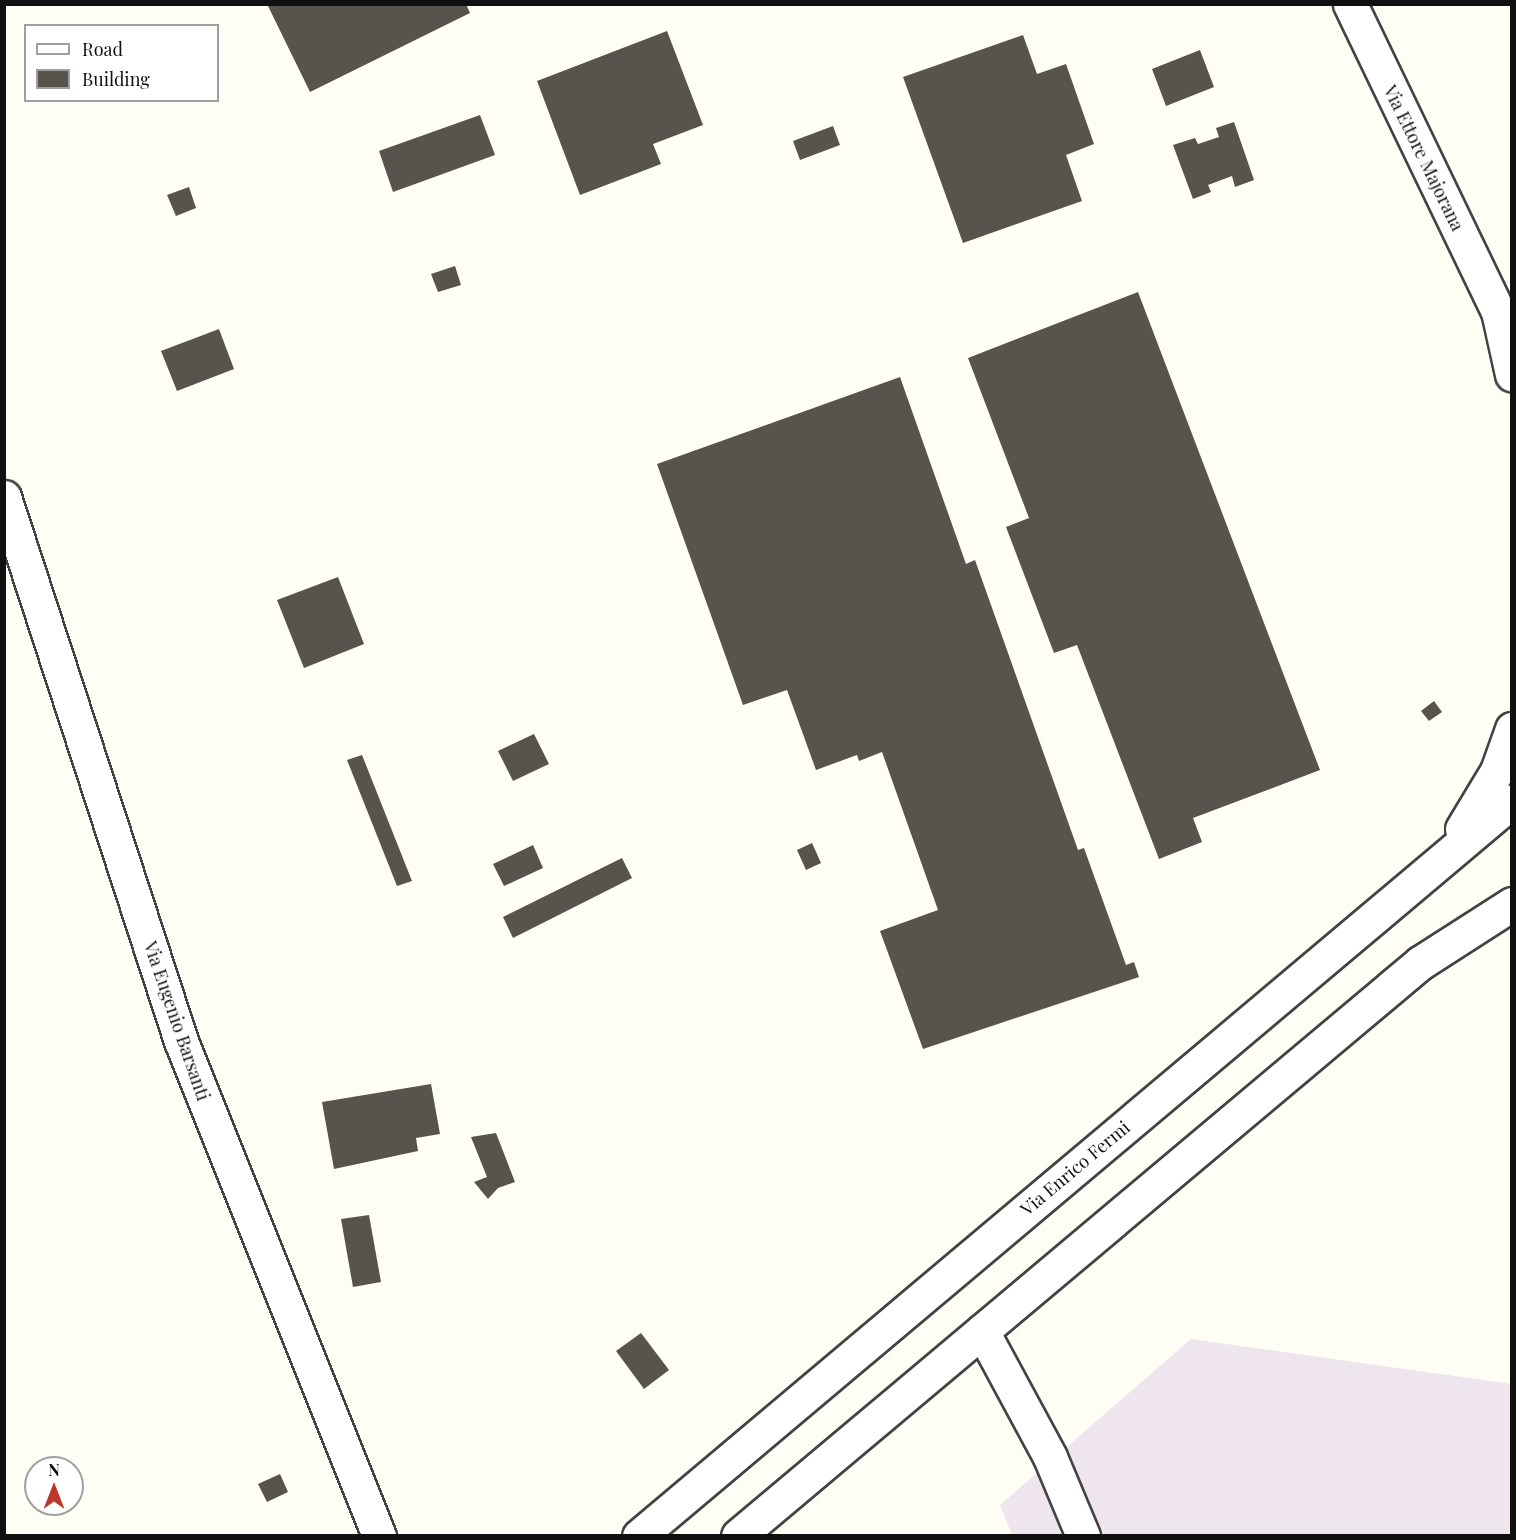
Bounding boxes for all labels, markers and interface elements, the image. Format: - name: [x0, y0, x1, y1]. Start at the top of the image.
- legend: [24, 24, 219, 102]
- text: Road: [82, 37, 123, 61]
- text: Building: [82, 67, 150, 91]
- street label: Via Ettore Majorana: [1379, 82, 1469, 234]
- street label: Via Eugenio Barsanti: [140, 938, 214, 1104]
- street label: Via Enrico Fermi: [1016, 1116, 1134, 1220]
- north arrow: [24, 1456, 84, 1516]
- text: N: [48, 1459, 60, 1480]

